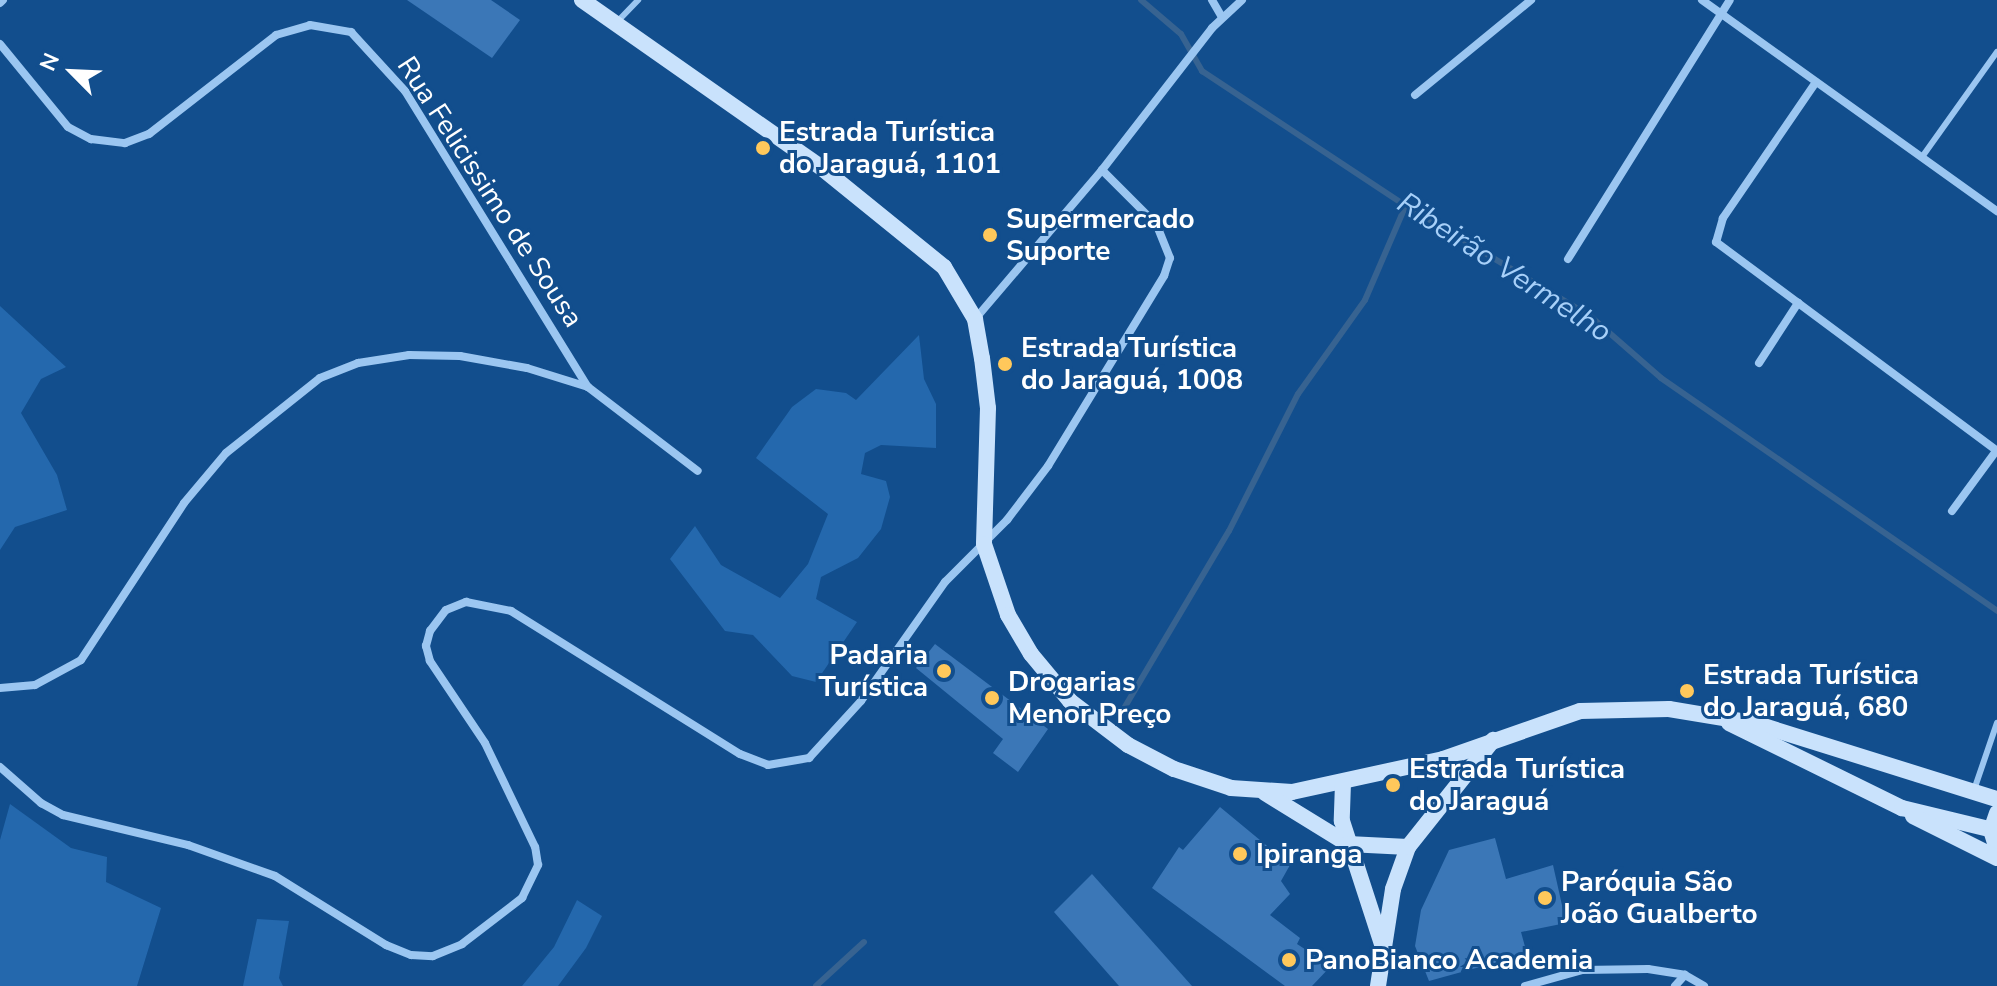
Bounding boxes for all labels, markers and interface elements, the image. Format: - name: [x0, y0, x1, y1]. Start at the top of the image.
- north arrow: [32, 32, 112, 112]
- text: N: [33, 49, 67, 76]
- street label: Rua Felicissimo de Sousa: [390, 50, 590, 334]
- place label: Estrada Turística do Jaraguá, 1101: [779, 115, 1001, 181]
- marker: Estrada Turística do Jaraguá, 1101: [754, 139, 772, 157]
- water label: Ribeirão Vermelho: [1390, 185, 1618, 351]
- place label: Supermercado Suporte: [1006, 202, 1195, 268]
- marker: Supermercado Suporte: [981, 226, 999, 244]
- place label: Estrada Turística do Jaraguá, 1008: [1021, 331, 1243, 397]
- marker: Estrada Turística do Jaraguá, 1008: [996, 355, 1014, 373]
- place label: Padaria Turística: [819, 638, 928, 704]
- place label: Estrada Turística do Jaraguá, 680: [1703, 658, 1919, 724]
- marker: Padaria Turística: [935, 662, 953, 680]
- place label: Drogarias Menor Preço: [1008, 665, 1171, 731]
- marker: Estrada Turística do Jaraguá, 680: [1678, 682, 1696, 700]
- marker: Drogarias Menor Preço: [983, 689, 1001, 707]
- place label: Estrada Turística do Jaraguá: [1409, 752, 1625, 818]
- marker: Estrada Turística do Jaraguá: [1384, 776, 1402, 794]
- place label: Ipiranga: [1256, 837, 1363, 871]
- marker: Ipiranga: [1231, 845, 1249, 863]
- place label: Paróquia São João Gualberto: [1561, 865, 1758, 931]
- marker: Paróquia São João Gualberto: [1536, 889, 1554, 907]
- place label: PanoBianco Academia: [1305, 943, 1593, 977]
- marker: PanoBianco Academia: [1280, 951, 1298, 969]

